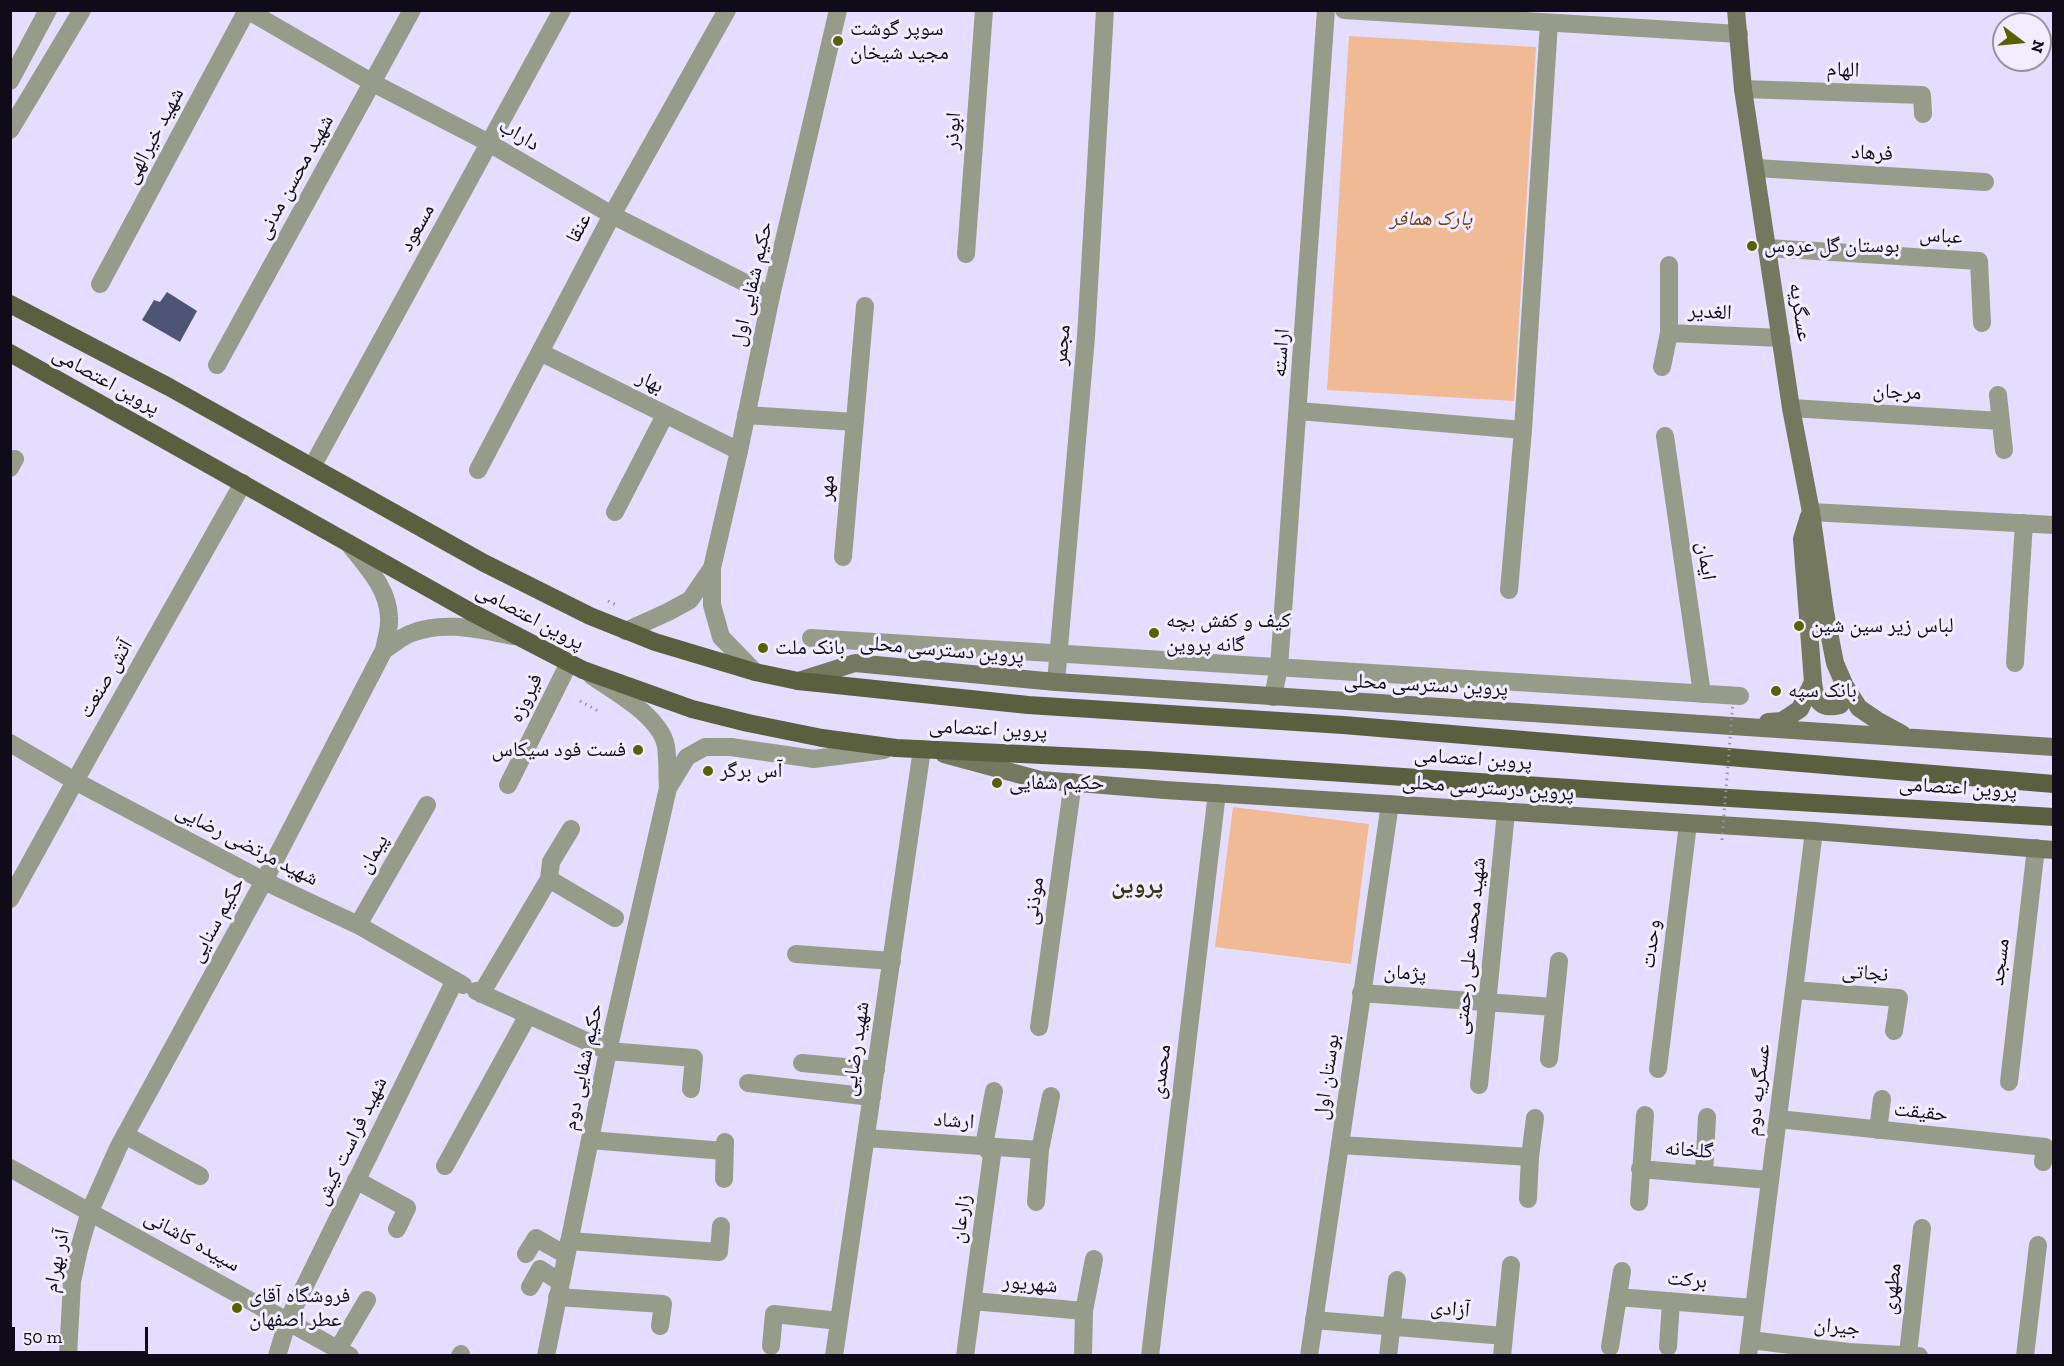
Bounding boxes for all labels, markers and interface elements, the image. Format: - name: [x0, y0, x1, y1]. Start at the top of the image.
- north arrow: [1992, 12, 2052, 72]
- place label: سوپر گوشت مجید شیخان: [850, 16, 949, 66]
- marker: سوپر گوشت مجید شیخان: [831, 34, 845, 48]
- text: N: [2027, 38, 2049, 55]
- street label: الهام: [1826, 57, 1860, 83]
- street label: شهید خیرالهی: [118, 84, 190, 188]
- street label: شهید محسن مدنی: [250, 110, 340, 244]
- street label: ابوذر: [939, 111, 967, 151]
- street label: داراب: [494, 113, 544, 157]
- street label: فرهاد: [1850, 139, 1894, 167]
- street label: مسعود: [394, 200, 440, 256]
- park label: پارک همافر: [1390, 206, 1472, 232]
- street label: عنقا: [561, 209, 597, 247]
- street label: حکیم شفایی اول: [725, 219, 779, 349]
- street label: عباس: [1919, 222, 1963, 250]
- place label: بوستان گل عروس: [1764, 233, 1899, 259]
- marker: بوستان گل عروس: [1745, 239, 1759, 253]
- street label: عسگریه: [1783, 281, 1817, 343]
- street label: الغدیر: [1687, 298, 1733, 326]
- street label: مجمر: [1048, 324, 1076, 366]
- street label: اراسته: [1267, 328, 1295, 378]
- street label: پروین اعتصامی: [48, 341, 164, 421]
- street label: بهار: [632, 365, 668, 399]
- street label: مرجان: [1872, 378, 1922, 406]
- street label: مهر: [813, 474, 841, 502]
- street label: ایمان: [1691, 540, 1721, 582]
- street label: پروین اعتصامی: [472, 578, 588, 656]
- place label: کیف و کفش بچه گانه پروین: [1166, 608, 1291, 658]
- place label: لباس زیر سین شین: [1811, 613, 1954, 639]
- marker: لباس زیر سین شین: [1792, 619, 1806, 633]
- marker: کیف و کفش بچه گانه پروین: [1147, 626, 1161, 640]
- street label: پروین دسترسی محلی: [859, 630, 1025, 670]
- street label: آتش صنعت: [73, 635, 139, 723]
- place label: بانک ملت: [775, 635, 845, 661]
- marker: بانک ملت: [756, 641, 770, 655]
- street label: پروین دسترسی محلی: [1343, 668, 1509, 702]
- street label: فیروزه: [503, 669, 549, 727]
- place label: بانک سپه: [1788, 678, 1857, 704]
- marker: بانک سپه: [1769, 684, 1783, 698]
- street label: پروین اعتصامی: [928, 713, 1048, 745]
- place label: فست فود سیکاس: [492, 737, 626, 763]
- street label: پروین اعتصامی: [1413, 742, 1533, 776]
- marker: فست فود سیکاس: [631, 743, 645, 757]
- place label: آس برگر: [720, 758, 782, 784]
- marker: آس برگر: [701, 764, 715, 778]
- street label: پروین درسترسی محلی: [1401, 769, 1575, 807]
- place label: حکیم شفایی: [1009, 770, 1104, 796]
- street label: پروین اعتصامی: [1898, 771, 2018, 805]
- marker: حکیم شفایی: [990, 776, 1004, 790]
- street label: شهید مرتضی رضایی: [172, 798, 322, 892]
- street label: پیمان: [352, 830, 394, 878]
- street label: شهید محمد علی رحمتی: [1448, 856, 1492, 1036]
- district label: پروین: [1111, 872, 1163, 900]
- street label: حکیم سنایی: [183, 873, 251, 967]
- street label: موذنی: [1018, 875, 1050, 927]
- street label: وحدت: [1635, 918, 1667, 970]
- street label: مسجد: [1985, 937, 2015, 987]
- street label: نجاتی: [1841, 958, 1889, 988]
- street label: پژمان: [1383, 959, 1427, 987]
- street label: شهید رضایی: [837, 1000, 875, 1098]
- street label: حکیم شفایی دوم: [557, 1001, 609, 1133]
- street label: بوستان اول: [1308, 1032, 1346, 1122]
- street label: عسگریه دوم: [1740, 1042, 1776, 1138]
- street label: محمدی: [1145, 1043, 1177, 1101]
- street label: شهید فراست کیش: [309, 1073, 393, 1209]
- street label: حقیقت: [1893, 1097, 1949, 1127]
- street label: ارشاد: [933, 1107, 975, 1135]
- street label: گلخانه: [1664, 1135, 1714, 1165]
- street label: زارعان: [945, 1193, 977, 1245]
- street label: سپیده کاشانی: [140, 1204, 244, 1278]
- street label: آذر بهرام: [39, 1227, 75, 1295]
- street label: مطهری: [1877, 1262, 1907, 1316]
- street label: برکت: [1666, 1266, 1708, 1294]
- street label: شهریور: [1001, 1269, 1059, 1299]
- place label: فروشگاه آقای عطر اصفهان: [249, 1283, 350, 1333]
- street label: آزادی: [1429, 1295, 1471, 1323]
- marker: فروشگاه آقای عطر اصفهان: [230, 1301, 244, 1315]
- street label: جیران: [1812, 1312, 1862, 1342]
- scale bar: [15, 1315, 152, 1353]
- text: 50 m: [23, 1326, 62, 1348]

